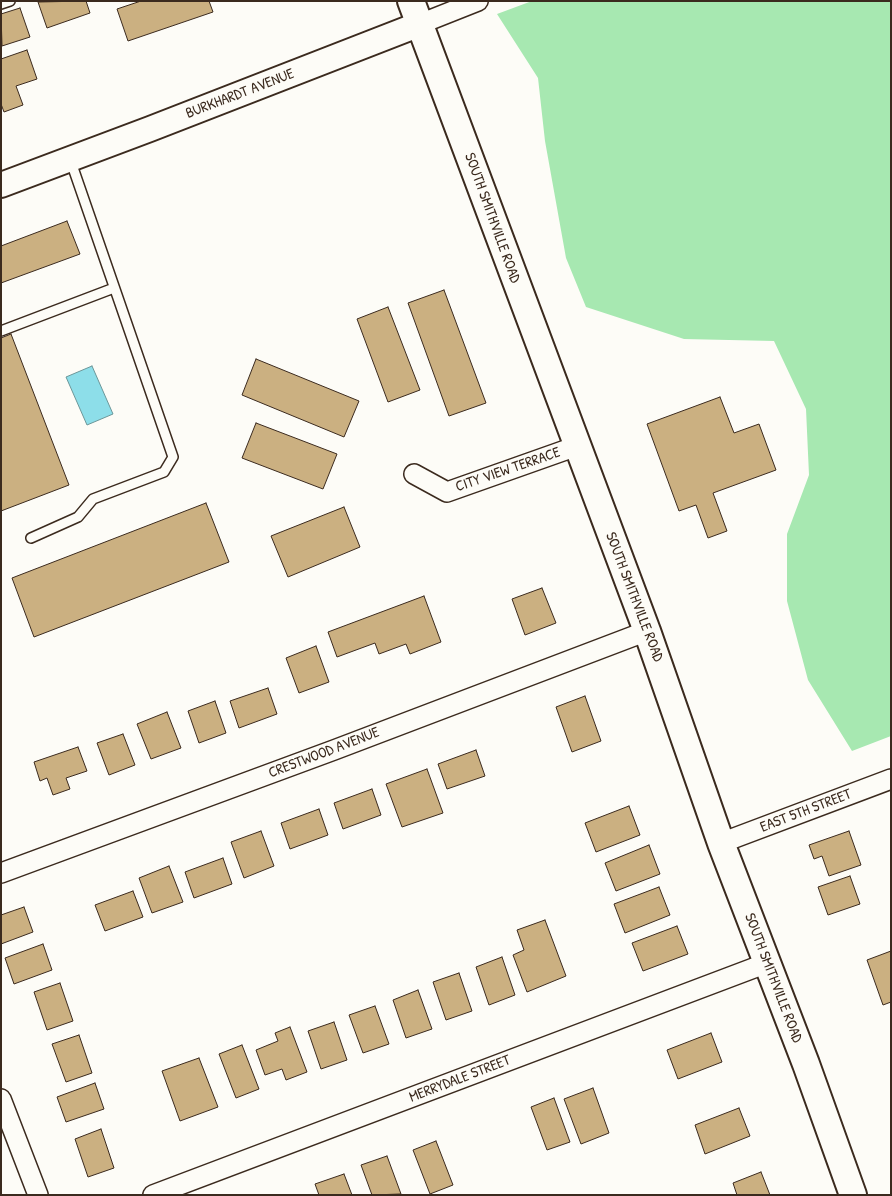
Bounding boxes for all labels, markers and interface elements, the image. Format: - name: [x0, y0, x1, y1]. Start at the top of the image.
- street label: BURKHARDT AVENUE: [183, 65, 297, 123]
- street label: SOUTH SMITHVILLE ROAD: [460, 150, 524, 286]
- street label: CITY VIEW TERRACE: [453, 444, 563, 496]
- street label: SOUTH SMITHVILLE ROAD: [601, 530, 667, 664]
- street label: CRESTWOOD AVENUE: [266, 724, 382, 782]
- street label: EAST 5TH STREET: [758, 785, 854, 837]
- street label: SOUTH SMITHVILLE ROAD: [740, 911, 806, 1045]
- street label: MERRYDALE STREET: [407, 1051, 513, 1107]

